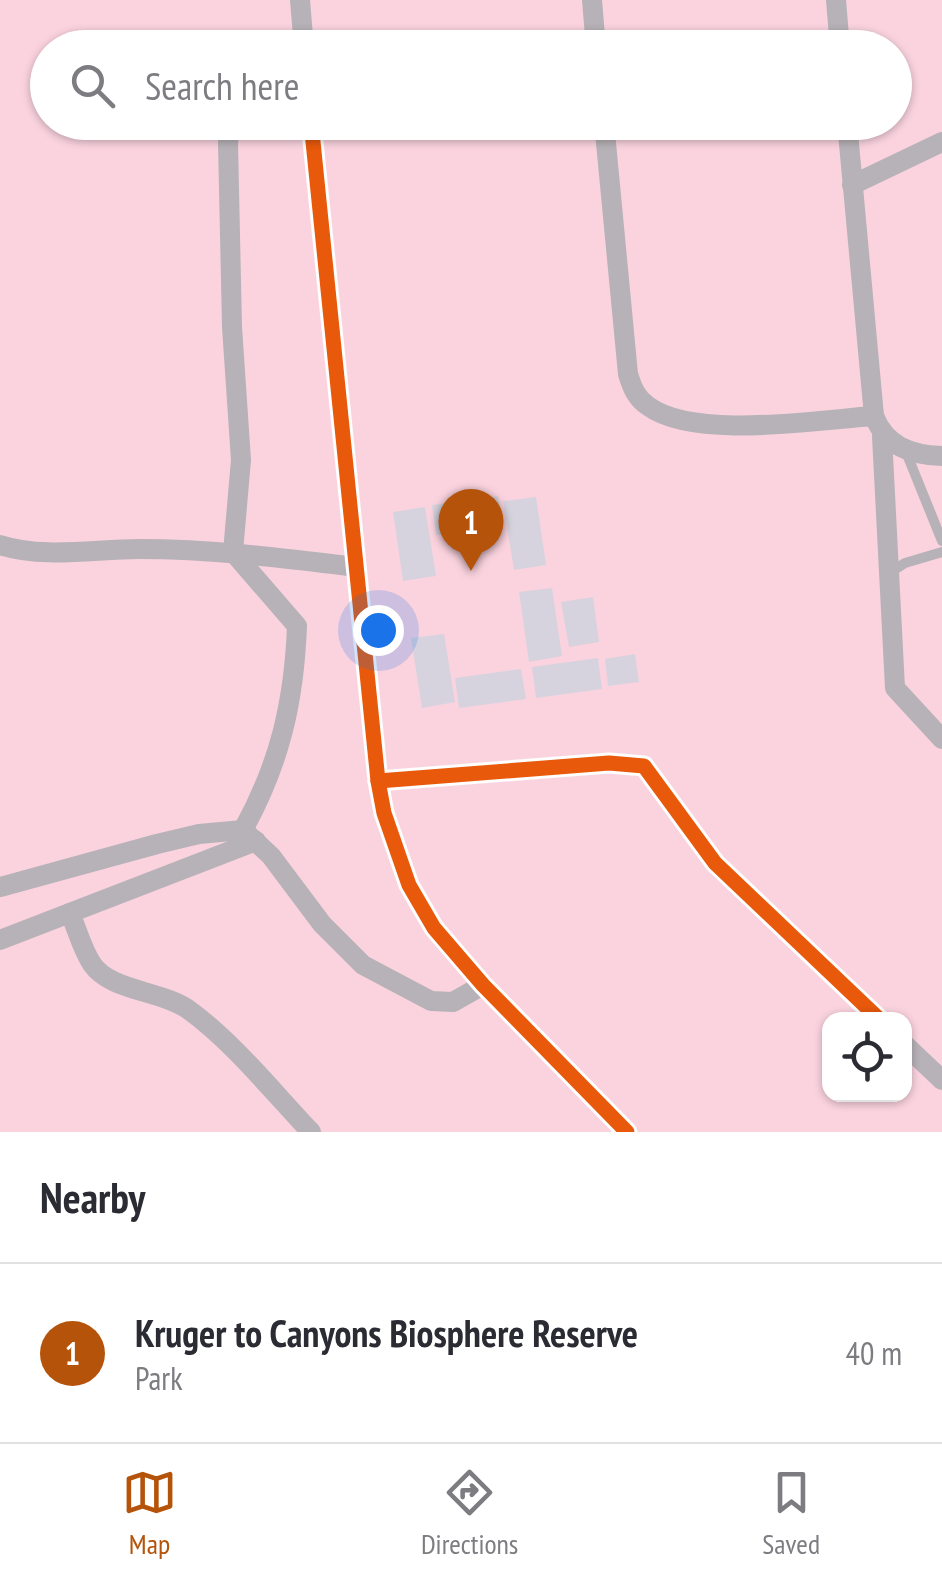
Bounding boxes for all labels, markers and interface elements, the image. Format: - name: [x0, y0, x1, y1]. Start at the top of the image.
- search box: [30, 30, 912, 140]
- icon: search: [65, 58, 120, 113]
- text: Search here: [145, 61, 299, 110]
- pin: 1: [438, 488, 504, 571]
- your location: [353, 605, 404, 656]
- map controls: [822, 1012, 912, 1102]
- button: locate: [822, 1012, 912, 1102]
- text: Nearby: [40, 1170, 145, 1225]
- text: Kruger to Canyons Biosphere Reserve: [135, 1308, 638, 1357]
- text: 1: [65, 1332, 80, 1374]
- text: 40 m: [846, 1332, 902, 1374]
- text: Park: [135, 1357, 183, 1399]
- tab: Map: [122, 1465, 177, 1562]
- tab: Directions: [421, 1465, 518, 1562]
- tab: Saved: [762, 1465, 820, 1562]

